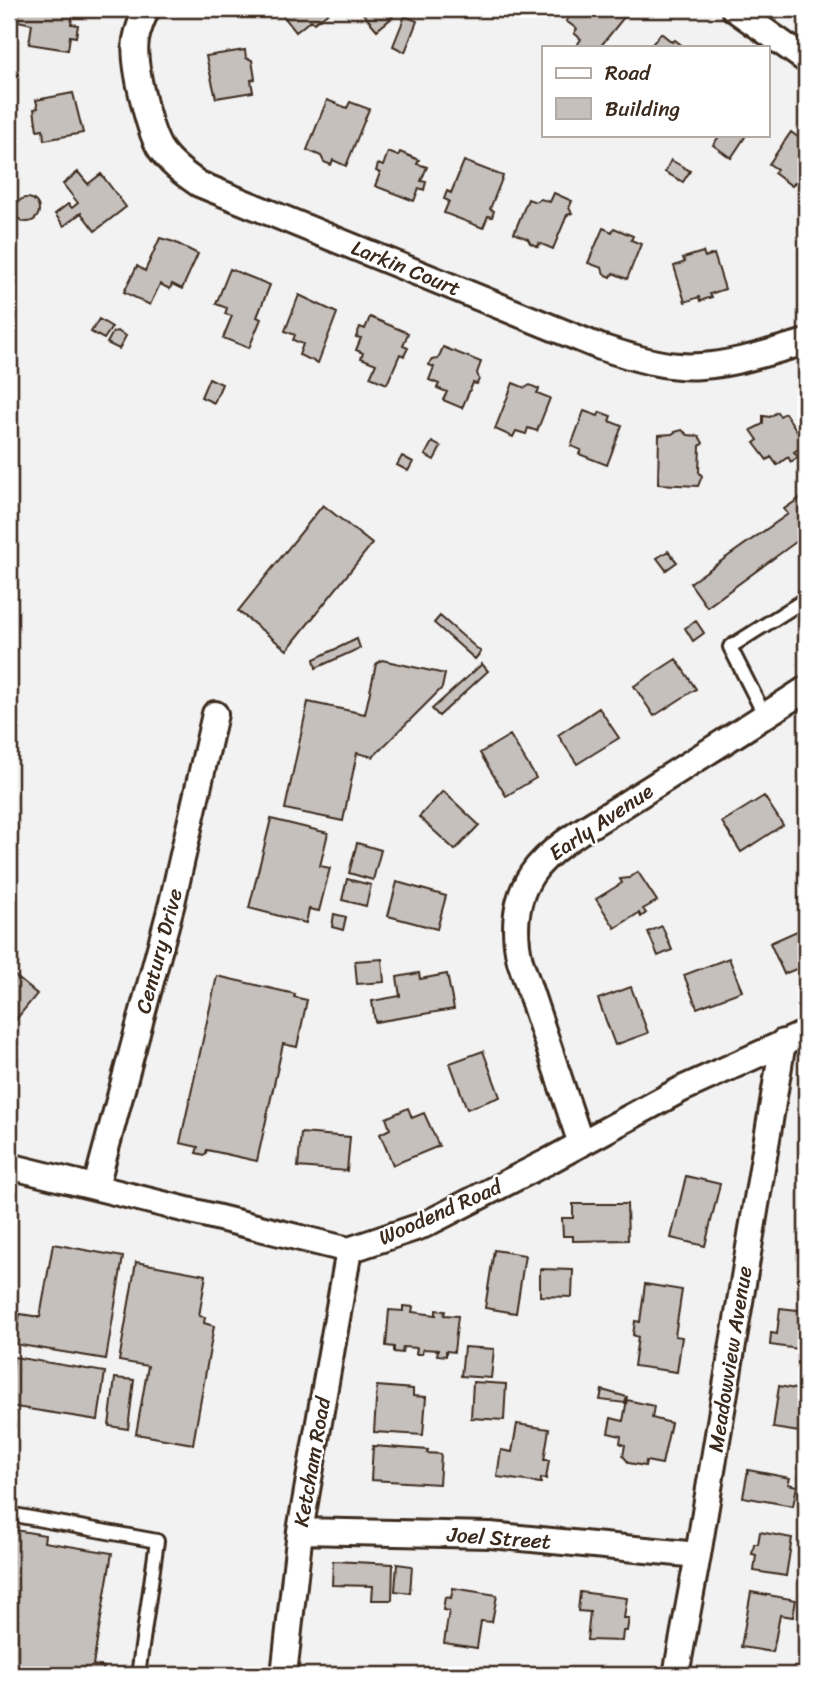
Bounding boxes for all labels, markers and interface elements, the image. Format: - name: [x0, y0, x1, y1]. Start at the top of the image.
- legend: [542, 46, 770, 136]
- text: Road: [605, 54, 652, 92]
- text: Building: [605, 90, 681, 128]
- street label: Larkin Court: [345, 229, 467, 307]
- street label: Early Avenue: [541, 773, 661, 871]
- street label: Century Drive: [124, 884, 194, 1018]
- street label: Woodend Road: [372, 1167, 510, 1256]
- street label: Meadowview Avenue: [697, 1263, 763, 1455]
- street label: Ketcham Road: [282, 1392, 342, 1530]
- street label: Joel Street: [445, 1515, 552, 1561]

